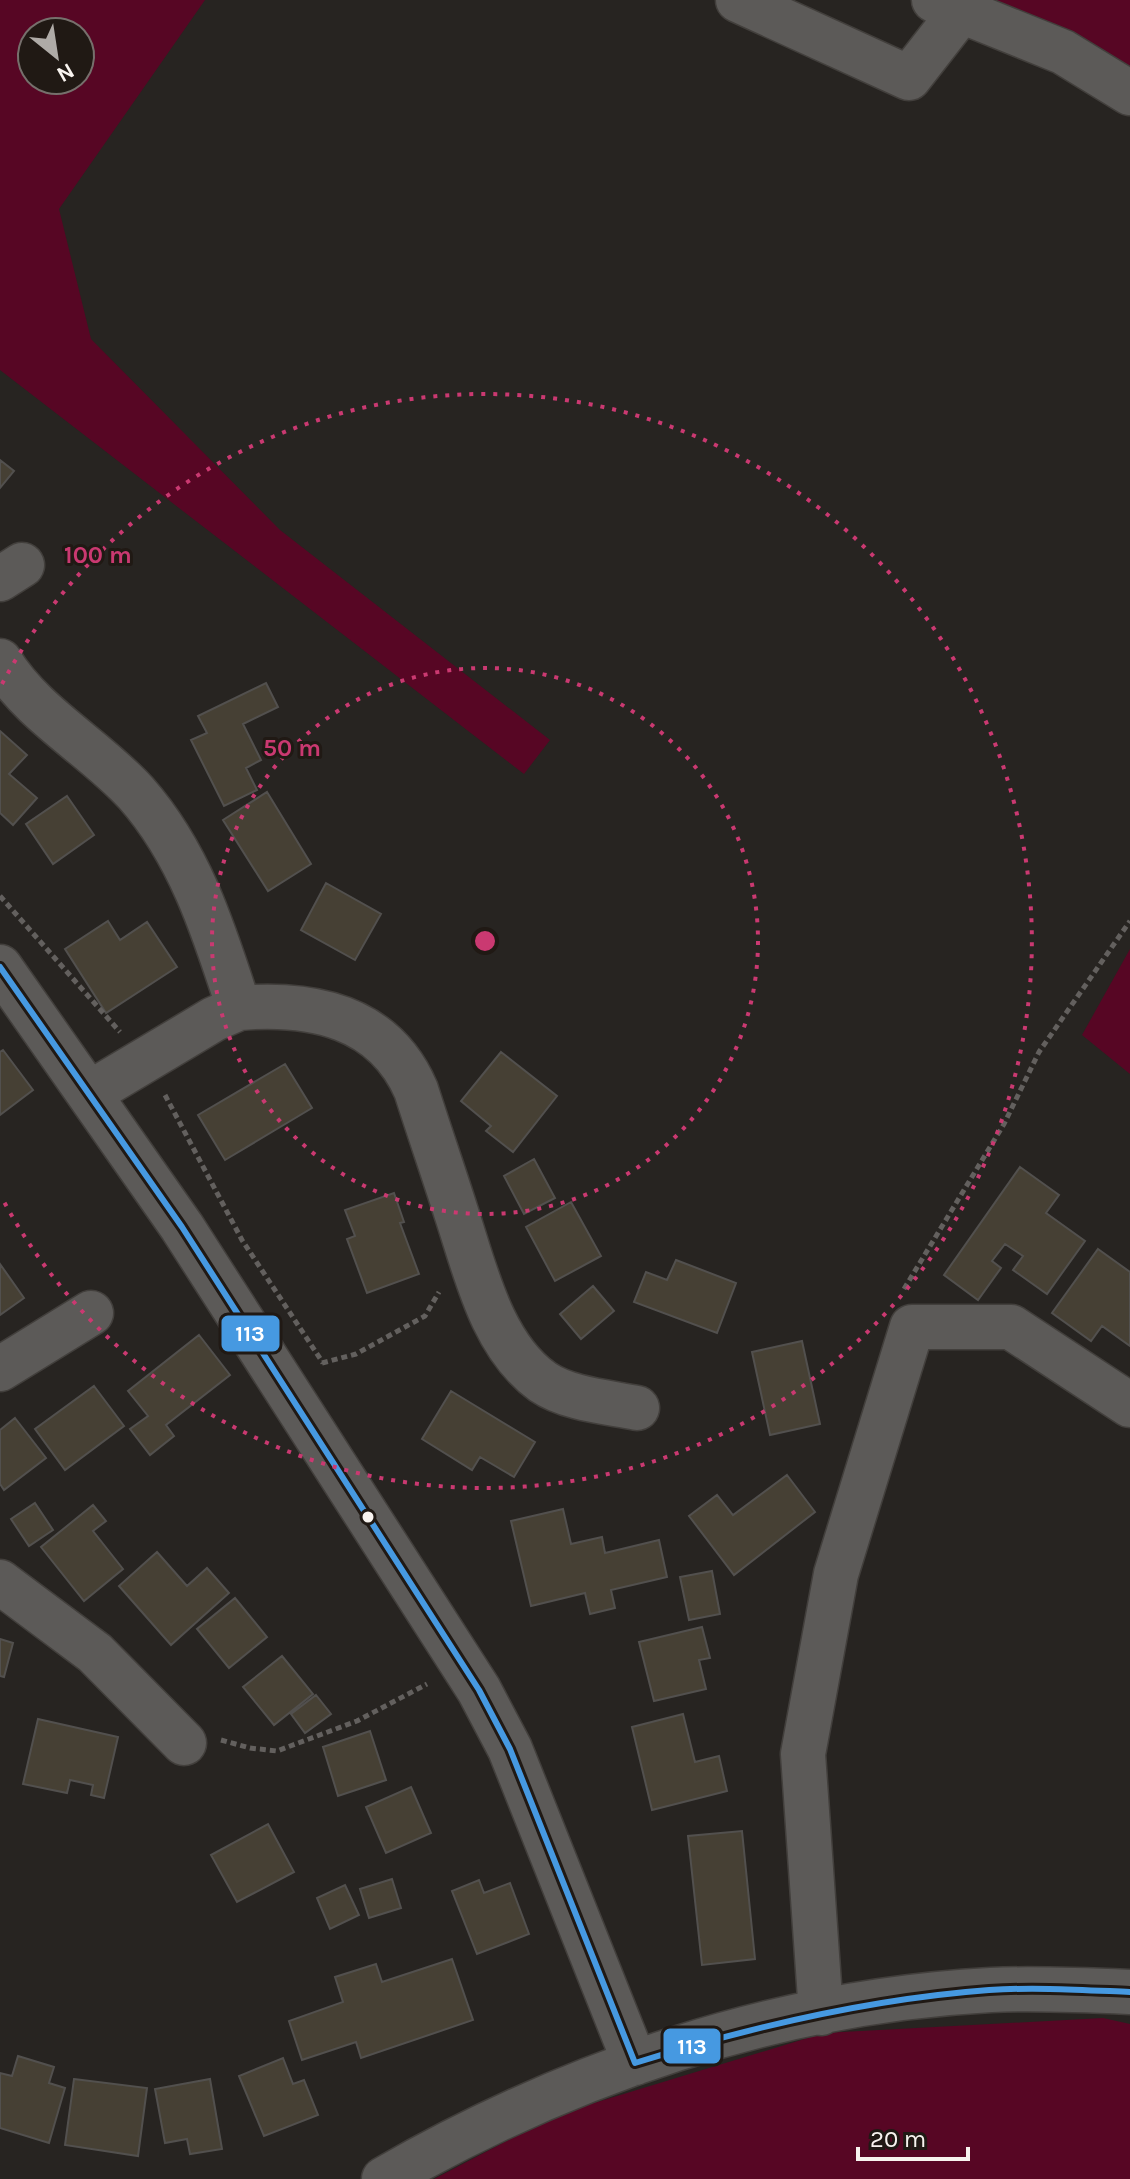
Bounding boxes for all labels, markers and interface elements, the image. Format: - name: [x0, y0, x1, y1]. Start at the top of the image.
- north arrow: [16, 16, 96, 96]
- text: N: [52, 57, 79, 88]
- text: 100 m: [64, 541, 132, 569]
- text: 50 m: [263, 734, 321, 762]
- centre of rings: [471, 927, 499, 955]
- line badge: 113: [220, 1314, 281, 1353]
- text: 113: [235, 1321, 265, 1347]
- unlabelled marker: [360, 1509, 376, 1525]
- line badge: 113: [662, 2027, 722, 2065]
- text: 113: [677, 2034, 707, 2060]
- scale bar: [858, 2111, 968, 2161]
- text: 20 m: [870, 2125, 926, 2153]

